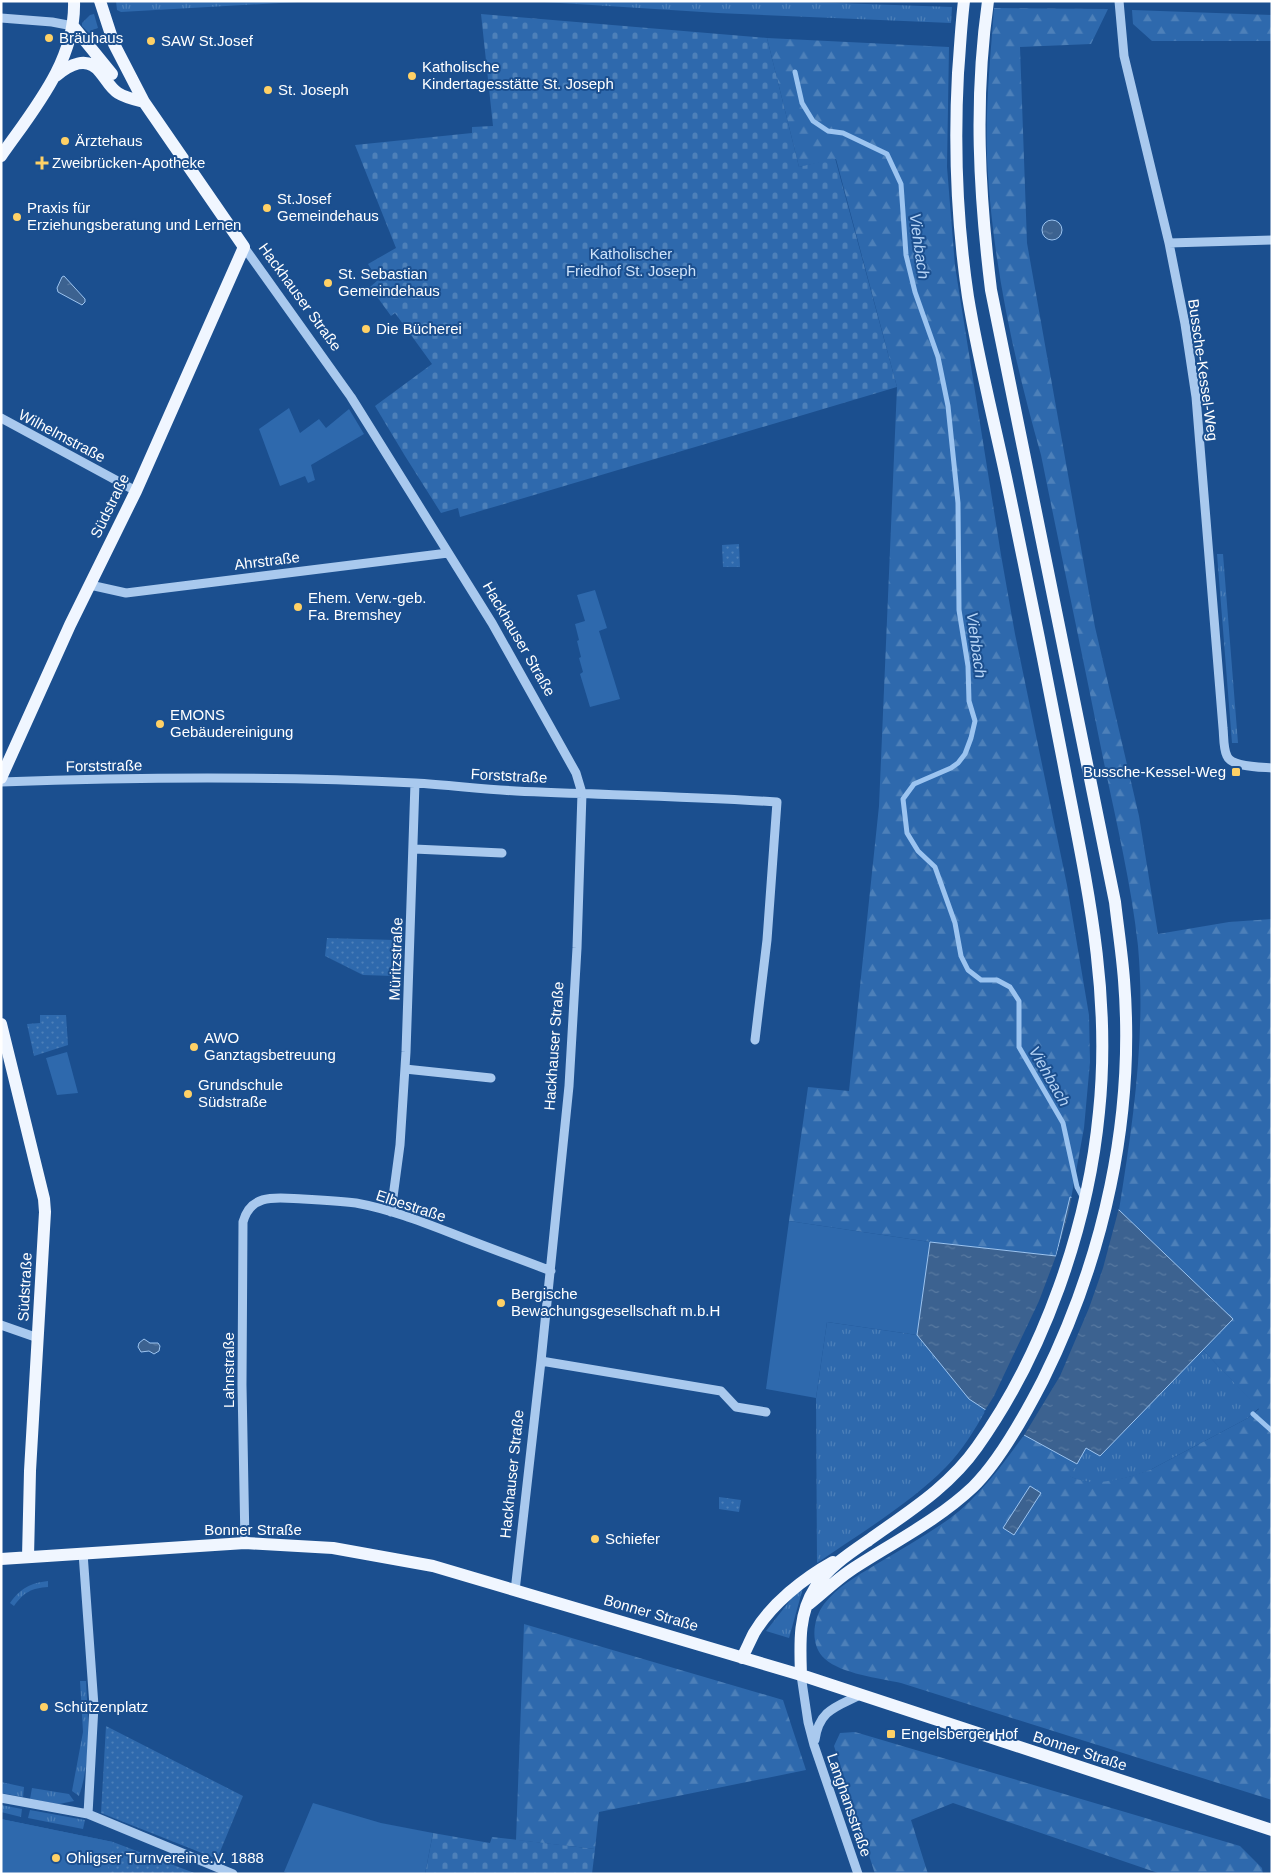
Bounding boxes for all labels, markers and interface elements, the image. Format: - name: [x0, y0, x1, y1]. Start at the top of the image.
- place label: Bräuhaus: [59, 29, 123, 46]
- marker: Bräuhaus: [43, 32, 55, 44]
- place label: SAW St.Josef: [161, 32, 254, 49]
- marker: SAW St.Josef: [145, 35, 157, 47]
- place label: Katholische Kindertagesstätte St. Joseph: [422, 58, 614, 92]
- marker: Katholische Kindertagesstätte St. Joseph: [406, 70, 418, 82]
- place label: St. Joseph: [278, 81, 349, 98]
- marker: St. Joseph: [262, 84, 274, 96]
- place label: Ärztehaus: [75, 132, 143, 149]
- marker: Ärztehaus: [59, 135, 71, 147]
- place label: Zweibrücken-Apotheke: [52, 154, 205, 171]
- marker: Zweibrücken-Apotheke: [36, 157, 48, 169]
- place label: St.Josef Gemeindehaus: [277, 190, 379, 224]
- place label: Praxis für Erziehungsberatung und Lernen: [27, 199, 241, 233]
- marker: St.Josef Gemeindehaus: [261, 202, 273, 214]
- marker: Praxis für Erziehungsberatung und Lernen: [11, 211, 23, 223]
- water label: Viehbach: [906, 212, 933, 280]
- street label: Hackhauser Straße: [256, 239, 345, 354]
- park label: Katholischer Friedhof St. Joseph: [566, 245, 696, 279]
- place label: St. Sebastian Gemeindehaus: [338, 265, 440, 299]
- marker: St. Sebastian Gemeindehaus: [322, 277, 334, 289]
- street label: Bussche-Kessel-Weg: [1185, 298, 1222, 442]
- place label: Die Bücherei: [376, 320, 462, 337]
- marker: Die Bücherei: [360, 323, 372, 335]
- street label: Wilhelmstraße: [16, 406, 109, 466]
- street label: Südstraße: [87, 471, 132, 541]
- street label: Ahrstraße: [233, 548, 301, 573]
- street label: Hackhauser Straße: [480, 579, 559, 699]
- place label: Ehem. Verw.-geb. Fa. Bremshey: [308, 589, 426, 623]
- marker: Ehem. Verw.-geb. Fa. Bremshey: [292, 601, 304, 613]
- water label: Viehbach: [963, 611, 990, 679]
- place label: EMONS Gebäudereinigung: [170, 706, 293, 740]
- marker: EMONS Gebäudereinigung: [154, 718, 166, 730]
- street label: Forststraße: [66, 756, 142, 775]
- place label: Bussche-Kessel-Weg: [1083, 763, 1226, 780]
- street label: Forststraße: [470, 765, 548, 786]
- marker: Bussche-Kessel-Weg: [1230, 766, 1242, 778]
- street label: Müritzstraße: [386, 917, 405, 1001]
- street label: Hackhauser Straße: [541, 981, 566, 1111]
- place label: AWO Ganztagsbetreuung: [204, 1029, 336, 1063]
- marker: AWO Ganztagsbetreuung: [188, 1041, 200, 1053]
- water label: Viehbach: [1026, 1043, 1074, 1109]
- place label: Grundschule Südstraße: [198, 1076, 283, 1110]
- marker: Grundschule Südstraße: [182, 1088, 194, 1100]
- street label: Elbestraße: [374, 1186, 448, 1225]
- street label: Südstraße: [14, 1252, 35, 1322]
- place label: Bergische Bewachungsgesellschaft m.b.H: [511, 1285, 720, 1319]
- marker: Bergische Bewachungsgesellschaft m.b.H: [495, 1297, 507, 1309]
- street label: Lahnstraße: [220, 1332, 237, 1408]
- street label: Hackhauser Straße: [496, 1409, 527, 1539]
- street label: Bonner Straße: [204, 1521, 302, 1538]
- place label: Schiefer: [605, 1530, 660, 1547]
- marker: Schiefer: [589, 1533, 601, 1545]
- street label: Bonner Straße: [602, 1591, 700, 1634]
- place label: Schützenplatz: [54, 1698, 148, 1715]
- marker: Schützenplatz: [38, 1701, 50, 1713]
- place label: Engelsberger Hof: [901, 1725, 1019, 1742]
- street label: Bonner Straße: [1031, 1727, 1129, 1774]
- marker: Engelsberger Hof: [885, 1728, 897, 1740]
- street label: Langhansstraße: [824, 1751, 875, 1859]
- place label: Ohligser Turnverein e.V. 1888: [66, 1849, 264, 1866]
- marker: Ohligser Turnverein e.V. 1888: [50, 1852, 62, 1864]

